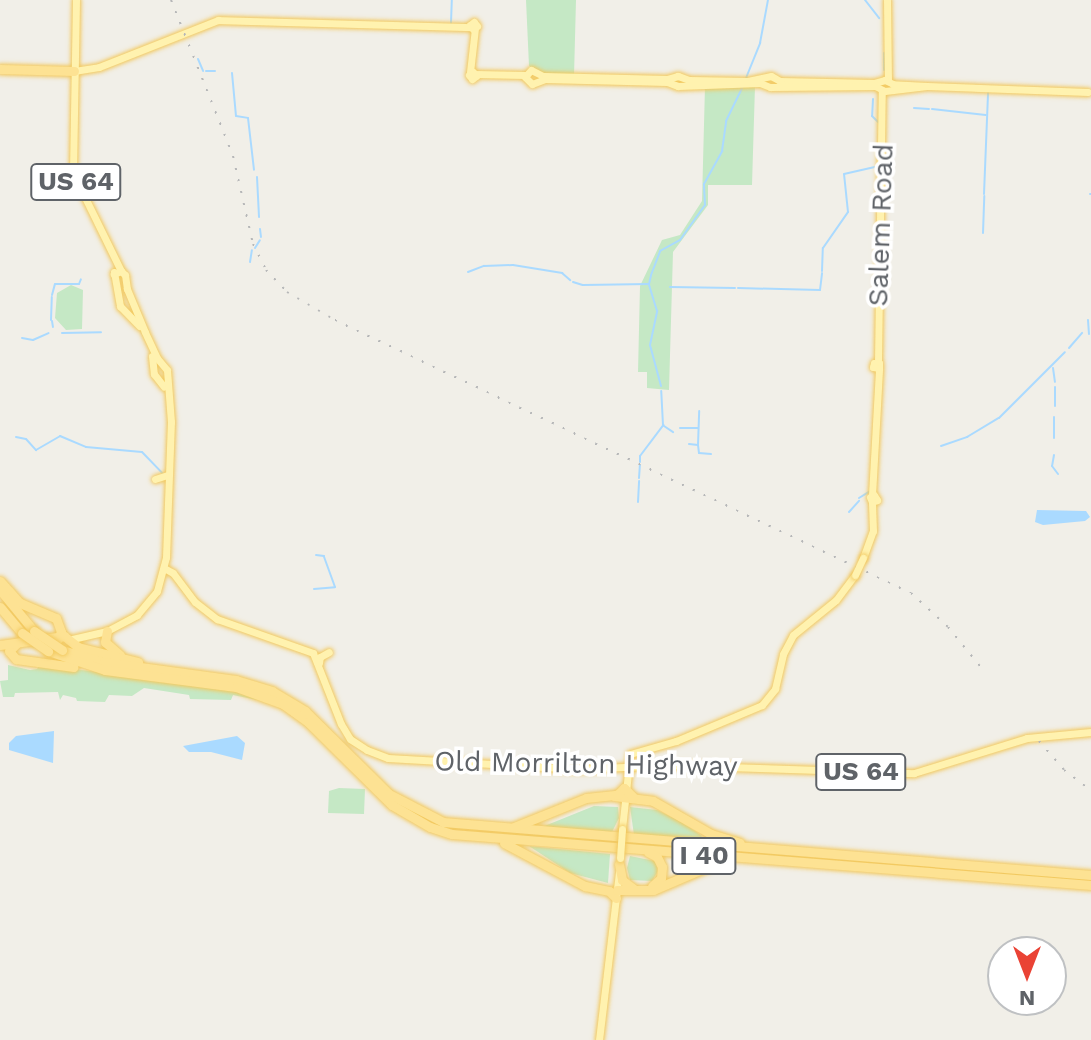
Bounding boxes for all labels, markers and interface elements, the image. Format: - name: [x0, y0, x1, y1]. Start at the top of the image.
- street label: Salem Road: [861, 143, 901, 307]
- road number: US 64: [30, 160, 122, 204]
- street label: Old Morrilton Highway: [434, 745, 738, 783]
- road number: US 64: [815, 750, 907, 794]
- road number: I 40: [670, 834, 738, 878]
- north arrow: [987, 936, 1067, 1016]
- text: N: [1019, 986, 1035, 1011]

